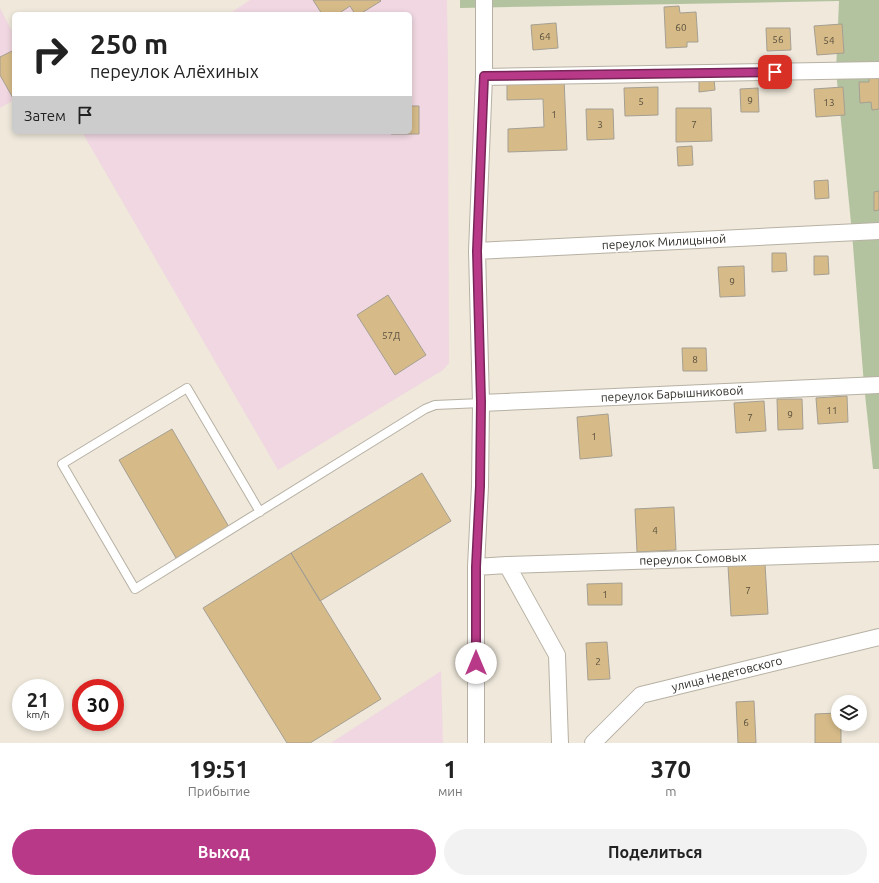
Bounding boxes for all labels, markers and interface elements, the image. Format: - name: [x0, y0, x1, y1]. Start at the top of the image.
- house number: 60: [675, 22, 687, 33]
- icon: right: [24, 28, 76, 80]
- text: 250 m: [90, 28, 168, 59]
- house number: 64: [539, 31, 551, 42]
- house number: 56: [772, 34, 784, 45]
- house number: 54: [823, 35, 835, 46]
- pin: [758, 55, 792, 89]
- text: переулок Алёхиных: [90, 61, 259, 81]
- icon: arrive: [764, 61, 786, 83]
- house number: 9: [747, 95, 753, 106]
- house number: 5: [638, 96, 644, 107]
- house number: 13: [823, 97, 835, 108]
- icon: arrive: [74, 104, 96, 126]
- text: Затем: [24, 107, 66, 124]
- house number: 1: [551, 109, 557, 120]
- house number: 3: [597, 119, 603, 130]
- house number: 7: [691, 119, 697, 130]
- street label: переулок Милицыной: [602, 232, 726, 251]
- house number: 9: [729, 276, 735, 287]
- house number: 57Д: [382, 330, 400, 341]
- house number: 8: [692, 354, 698, 365]
- street label: переулок Барышниковой: [600, 383, 744, 404]
- house number: 11: [826, 405, 838, 416]
- house number: 9: [787, 409, 793, 420]
- house number: 7: [747, 412, 753, 423]
- house number: 1: [591, 431, 597, 442]
- house number: 4: [652, 525, 658, 536]
- street label: переулок Сомовых: [639, 550, 747, 567]
- house number: 7: [745, 585, 751, 596]
- house number: 1: [602, 589, 608, 600]
- position arrow: [455, 642, 497, 684]
- street label: улица Недетовского: [670, 653, 784, 694]
- house number: 2: [595, 656, 601, 667]
- speed limit sign: 30: [72, 679, 124, 731]
- text: 21: [27, 688, 49, 711]
- map controls: [831, 695, 867, 731]
- button: layers: [831, 695, 867, 731]
- text: km/h: [26, 709, 50, 720]
- house number: 6: [743, 717, 749, 728]
- text: 19:51: [189, 756, 249, 783]
- text: 1: [444, 756, 457, 783]
- text: 370: [651, 756, 691, 783]
- text: Прибытие: [188, 784, 250, 798]
- text: мин: [438, 784, 463, 798]
- text: m: [665, 784, 676, 798]
- button: Выход: [12, 829, 436, 875]
- button: Поделиться: [444, 829, 867, 875]

